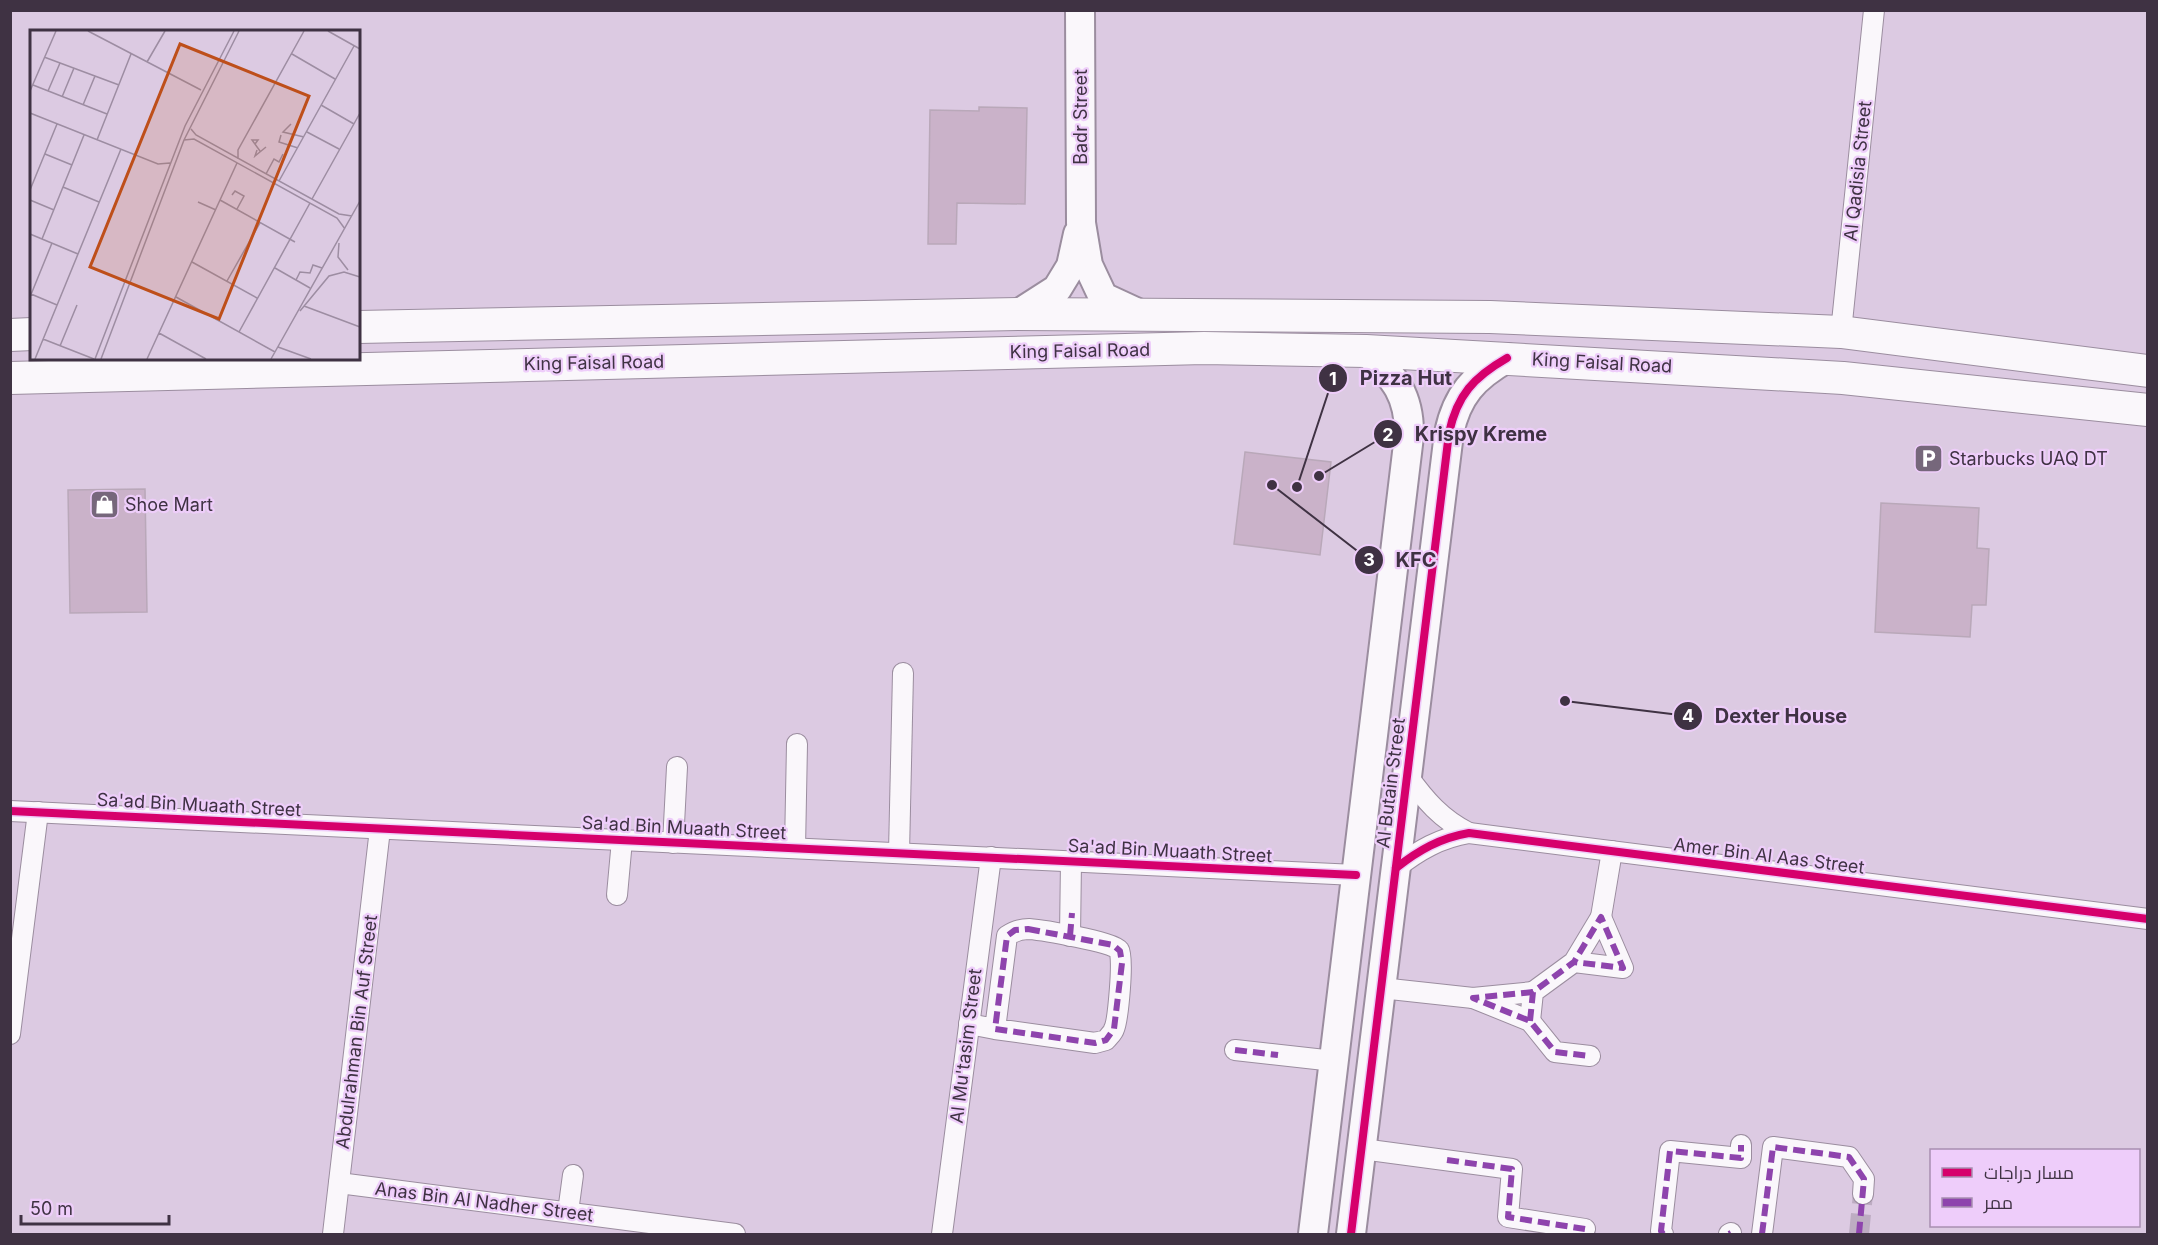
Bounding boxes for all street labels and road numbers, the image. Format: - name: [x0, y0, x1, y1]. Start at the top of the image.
- street label: Badr Street: [1070, 69, 1091, 165]
- street label: Al Qadisia Street: [1840, 100, 1875, 242]
- street label: King Faisal Road: [1010, 339, 1150, 362]
- street label: King Faisal Road: [1531, 348, 1673, 377]
- street label: King Faisal Road: [524, 351, 664, 374]
- street label: Al Butain Street: [1372, 716, 1409, 849]
- street label: Sa'ad Bin Muaath Street: [96, 789, 302, 820]
- street label: Sa'ad Bin Muaath Street: [581, 812, 787, 843]
- street label: Amer Bin Al Aas Street: [1672, 833, 1866, 878]
- street label: Sa'ad Bin Muaath Street: [1067, 835, 1273, 866]
- street label: Abdulrahman Bin Auf Street: [332, 913, 381, 1150]
- street label: Al Mu'tasim Street: [946, 967, 985, 1124]
- street label: Anas Bin Al Nadher Street: [374, 1178, 595, 1225]

